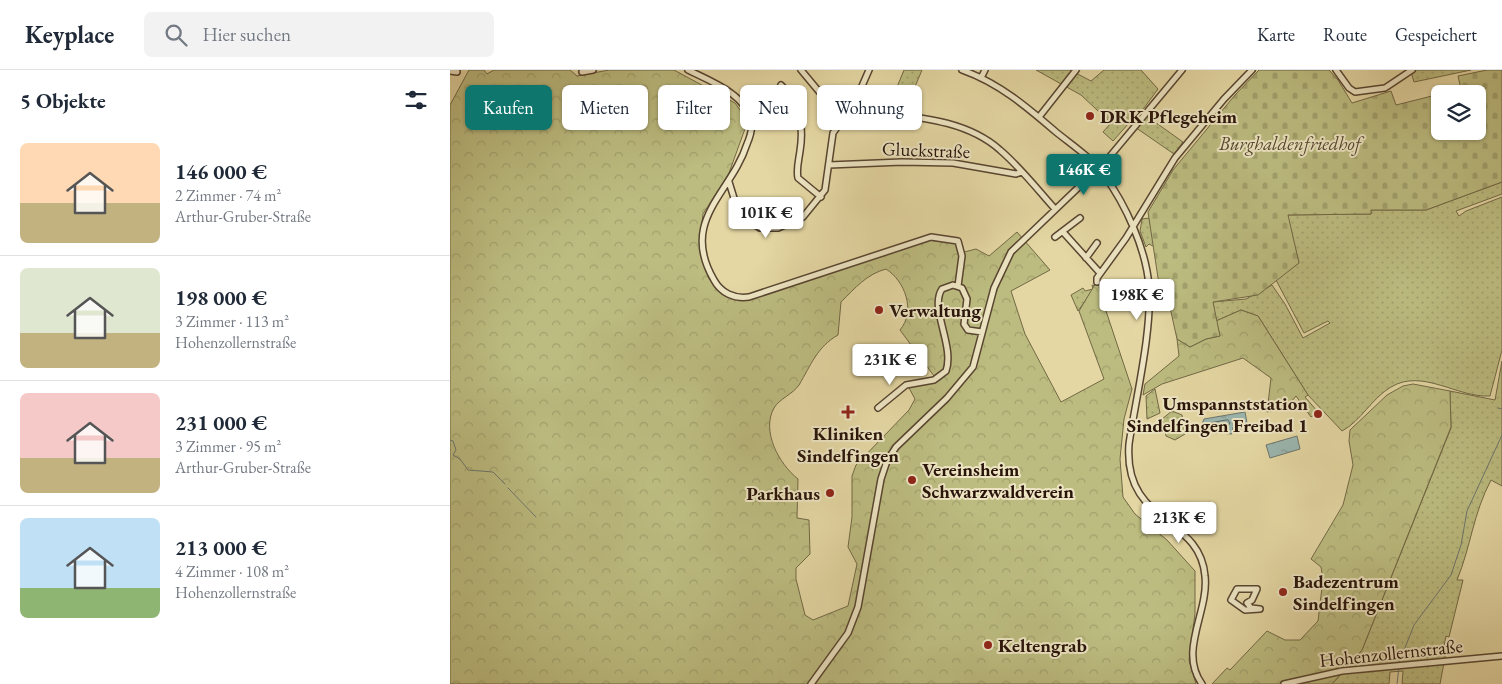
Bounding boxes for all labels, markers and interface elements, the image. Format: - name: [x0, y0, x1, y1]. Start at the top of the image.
- search box: [144, 12, 494, 57]
- text: Keyplace: [25, 19, 114, 50]
- icon: search: [162, 21, 190, 49]
- text: Hier suchen: [202, 22, 291, 47]
- text: Karte: [1257, 23, 1295, 46]
- text: Route: [1323, 23, 1367, 46]
- text: Gespeichert: [1395, 23, 1477, 46]
- chip: Kaufen: [465, 85, 552, 130]
- chip: Mieten: [562, 85, 648, 130]
- chip: Filter: [658, 85, 730, 130]
- chip: Neu: [740, 85, 807, 130]
- chip: Wohnung: [817, 85, 922, 130]
- map controls: [1431, 85, 1486, 140]
- button: layers: [1431, 85, 1486, 140]
- icon: filters: [402, 86, 430, 114]
- text: 5 Objekte: [20, 87, 106, 114]
- place label: DRK Pflegeheim: [1100, 104, 1238, 129]
- marker: DRK Pflegeheim: [1084, 110, 1096, 122]
- park label: Burghaldenfriedhof: [1218, 131, 1365, 156]
- street label: Gluckstraße: [882, 136, 970, 164]
- pin: 146K €: [1043, 154, 1125, 196]
- text: 146 000 €: [175, 158, 267, 185]
- text: 146K €: [1057, 159, 1111, 180]
- icon: home: [60, 163, 120, 223]
- text: 2 Zimmer · 74 m²: [175, 185, 281, 206]
- pin: 101K €: [725, 196, 807, 239]
- text: 101K €: [739, 202, 793, 223]
- text: Arthur-Gruber-Straße: [175, 206, 311, 227]
- pin: 198K €: [1096, 278, 1178, 321]
- text: 198 000 €: [175, 284, 267, 311]
- text: 198K €: [1110, 284, 1164, 305]
- icon: home: [60, 288, 120, 348]
- place label: Verwaltung: [889, 298, 982, 323]
- marker: Verwaltung: [873, 304, 885, 316]
- text: 3 Zimmer · 113 m²: [175, 311, 289, 332]
- text: Hohenzollernstraße: [175, 332, 296, 353]
- pin: 231K €: [849, 344, 931, 386]
- text: 231K €: [863, 349, 917, 370]
- place label: Umspannststation Sindelfingen Freibad 1: [1127, 391, 1308, 438]
- marker: Kliniken Sindelfingen: [841, 405, 855, 419]
- marker: Umspannststation Sindelfingen Freibad 1: [1312, 408, 1324, 420]
- text: 231 000 €: [175, 409, 267, 436]
- icon: home: [60, 413, 120, 473]
- place label: Kliniken Sindelfingen: [797, 421, 899, 468]
- text: 3 Zimmer · 95 m²: [175, 436, 281, 457]
- text: Arthur-Gruber-Straße: [175, 457, 311, 478]
- place label: Vereinsheim Schwarzwaldverein: [922, 457, 1074, 504]
- marker: Vereinsheim Schwarzwaldverein: [906, 474, 918, 486]
- place label: Parkhaus: [746, 481, 820, 506]
- marker: Parkhaus: [824, 487, 836, 499]
- pin: 213K €: [1138, 502, 1220, 544]
- text: 213K €: [1152, 507, 1206, 528]
- text: 213 000 €: [175, 534, 267, 561]
- icon: home: [60, 538, 120, 598]
- text: 4 Zimmer · 108 m²: [175, 561, 289, 582]
- place label: Badezentrum Sindelfingen: [1293, 569, 1399, 616]
- text: Hohenzollernstraße: [175, 582, 296, 603]
- marker: Badezentrum Sindelfingen: [1277, 586, 1289, 598]
- place label: Keltengrab: [998, 633, 1087, 658]
- street label: Hohenzollernstraße: [1318, 633, 1464, 673]
- marker: Keltengrab: [982, 639, 994, 651]

